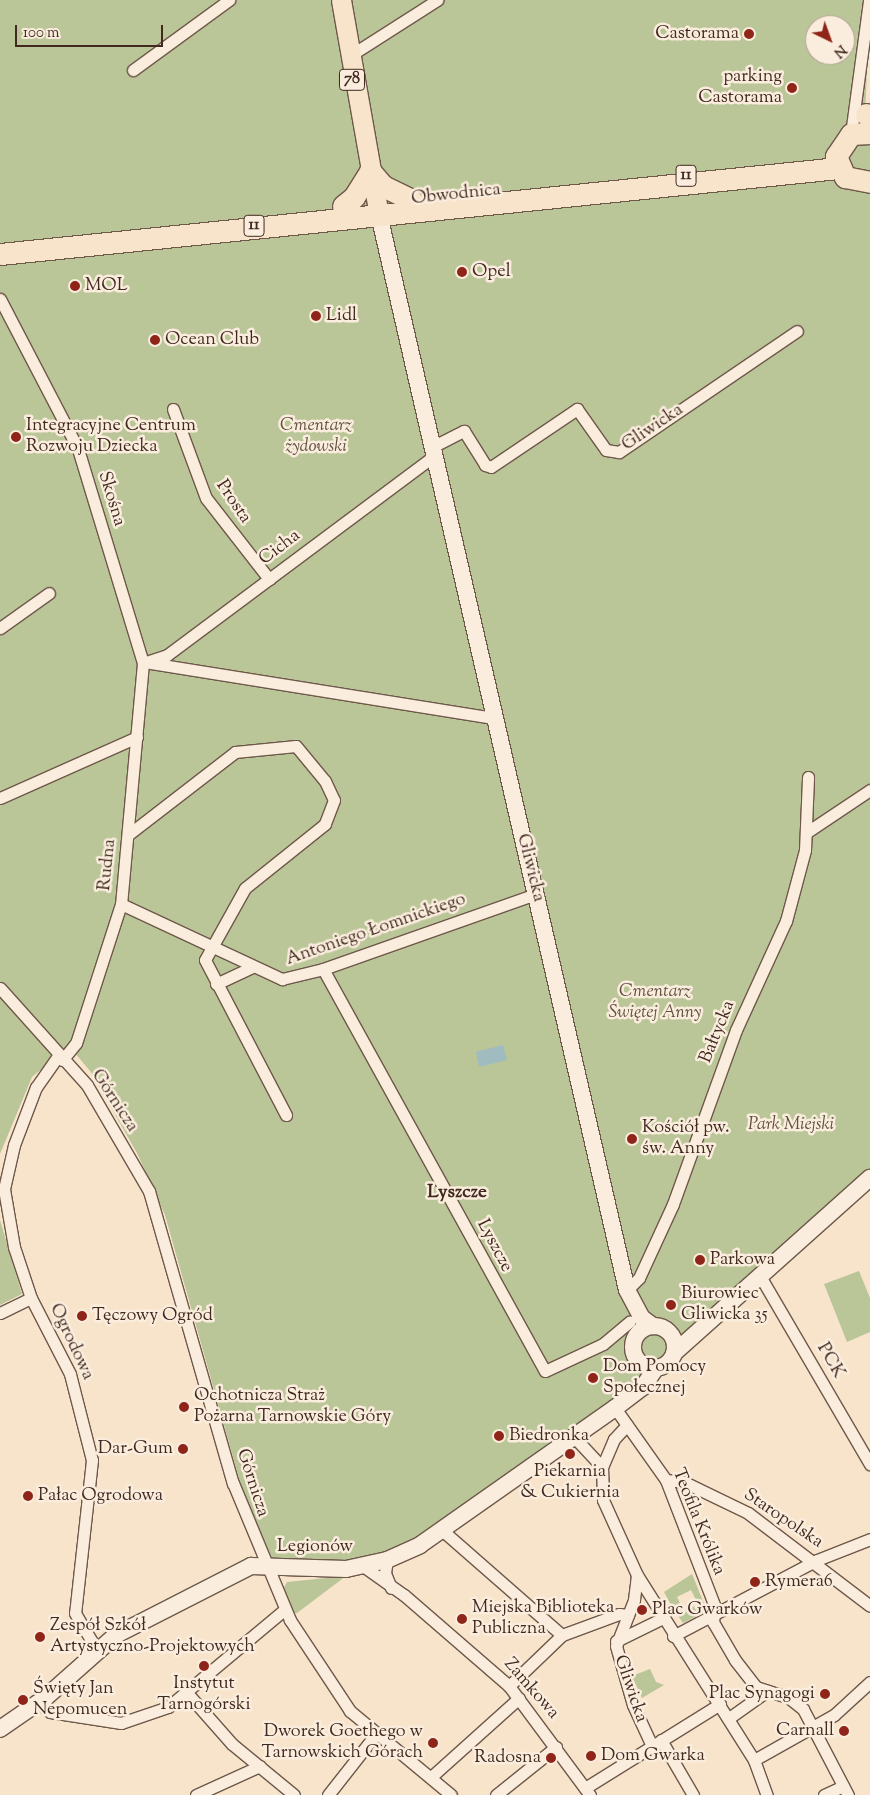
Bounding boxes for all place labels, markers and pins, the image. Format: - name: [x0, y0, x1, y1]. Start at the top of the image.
- place label: Castorama: [655, 23, 739, 45]
- marker: Castorama: [743, 28, 755, 40]
- place label: parking Castorama: [698, 67, 782, 110]
- marker: parking Castorama: [786, 82, 798, 94]
- place label: Opel: [472, 261, 511, 283]
- marker: Opel: [456, 266, 468, 278]
- place label: MOL: [85, 275, 127, 297]
- marker: MOL: [69, 280, 81, 292]
- place label: Lidl: [326, 305, 357, 327]
- marker: Lidl: [310, 310, 322, 322]
- place label: Ocean Club: [165, 329, 259, 351]
- marker: Ocean Club: [149, 334, 161, 346]
- place label: Integracyjne Centrum Rozwoju Dziecka: [26, 416, 196, 458]
- marker: Integracyjne Centrum Rozwoju Dziecka: [10, 431, 22, 443]
- place label: Kościół pw. św. Anny: [642, 1118, 730, 1160]
- marker: Kościół pw. św. Anny: [626, 1133, 638, 1145]
- place label: Parkowa: [710, 1249, 775, 1271]
- marker: Parkowa: [694, 1254, 706, 1266]
- place label: Biurowiec Gliwicka 35: [681, 1284, 768, 1326]
- marker: Biurowiec Gliwicka 35: [665, 1299, 677, 1311]
- place label: Tęczowy Ogród: [92, 1305, 213, 1327]
- marker: Tęczowy Ogród: [76, 1310, 88, 1322]
- place label: Dom Pomocy Społecznej: [603, 1357, 706, 1400]
- marker: Dom Pomocy Społecznej: [587, 1372, 599, 1384]
- place label: Ochotnicza Straż Pożarna Tarnowskie Góry: [194, 1386, 391, 1428]
- marker: Ochotnicza Straż Pożarna Tarnowskie Góry: [178, 1401, 190, 1413]
- place label: Biedronka: [509, 1425, 589, 1447]
- marker: Biedronka: [493, 1430, 505, 1442]
- place label: Dar-Gum: [98, 1438, 173, 1460]
- marker: Dar-Gum: [177, 1443, 189, 1455]
- marker: Piekarnia & Cukiernia: [564, 1448, 576, 1460]
- place label: Piekarnia & Cukiernia: [520, 1462, 620, 1505]
- place label: Pałac Ogrodowa: [38, 1485, 163, 1507]
- marker: Pałac Ogrodowa: [22, 1490, 34, 1502]
- place label: Rymera6: [765, 1571, 833, 1593]
- marker: Rymera6: [749, 1576, 761, 1588]
- place label: Miejska Biblioteka Publiczna: [472, 1598, 614, 1640]
- place label: Plac Gwarków: [652, 1599, 762, 1621]
- marker: Plac Gwarków: [636, 1604, 648, 1616]
- marker: Miejska Biblioteka Publiczna: [456, 1613, 468, 1625]
- place label: Zespół Szkół Artystyczno-Projektowych: [50, 1616, 255, 1658]
- marker: Zespół Szkół Artystyczno-Projektowych: [34, 1631, 46, 1643]
- marker: Instytut Tarnogórski: [198, 1660, 210, 1672]
- place label: Instytut Tarnogórski: [157, 1674, 251, 1716]
- place label: Święty Jan Nepomucen: [33, 1679, 127, 1722]
- place label: Plac Synagogi: [709, 1683, 815, 1705]
- marker: Plac Synagogi: [819, 1688, 831, 1700]
- marker: Święty Jan Nepomucen: [17, 1694, 29, 1706]
- place label: Carnall: [776, 1720, 834, 1742]
- place label: Dworek Goethego w Tarnowskich Górach: [262, 1722, 423, 1765]
- marker: Carnall: [838, 1725, 850, 1737]
- marker: Dworek Goethego w Tarnowskich Górach: [427, 1737, 439, 1749]
- place label: Dom Gwarka: [601, 1745, 705, 1767]
- place label: Radosna: [474, 1747, 541, 1769]
- marker: Dom Gwarka: [585, 1750, 597, 1762]
- marker: Radosna: [545, 1752, 557, 1764]

